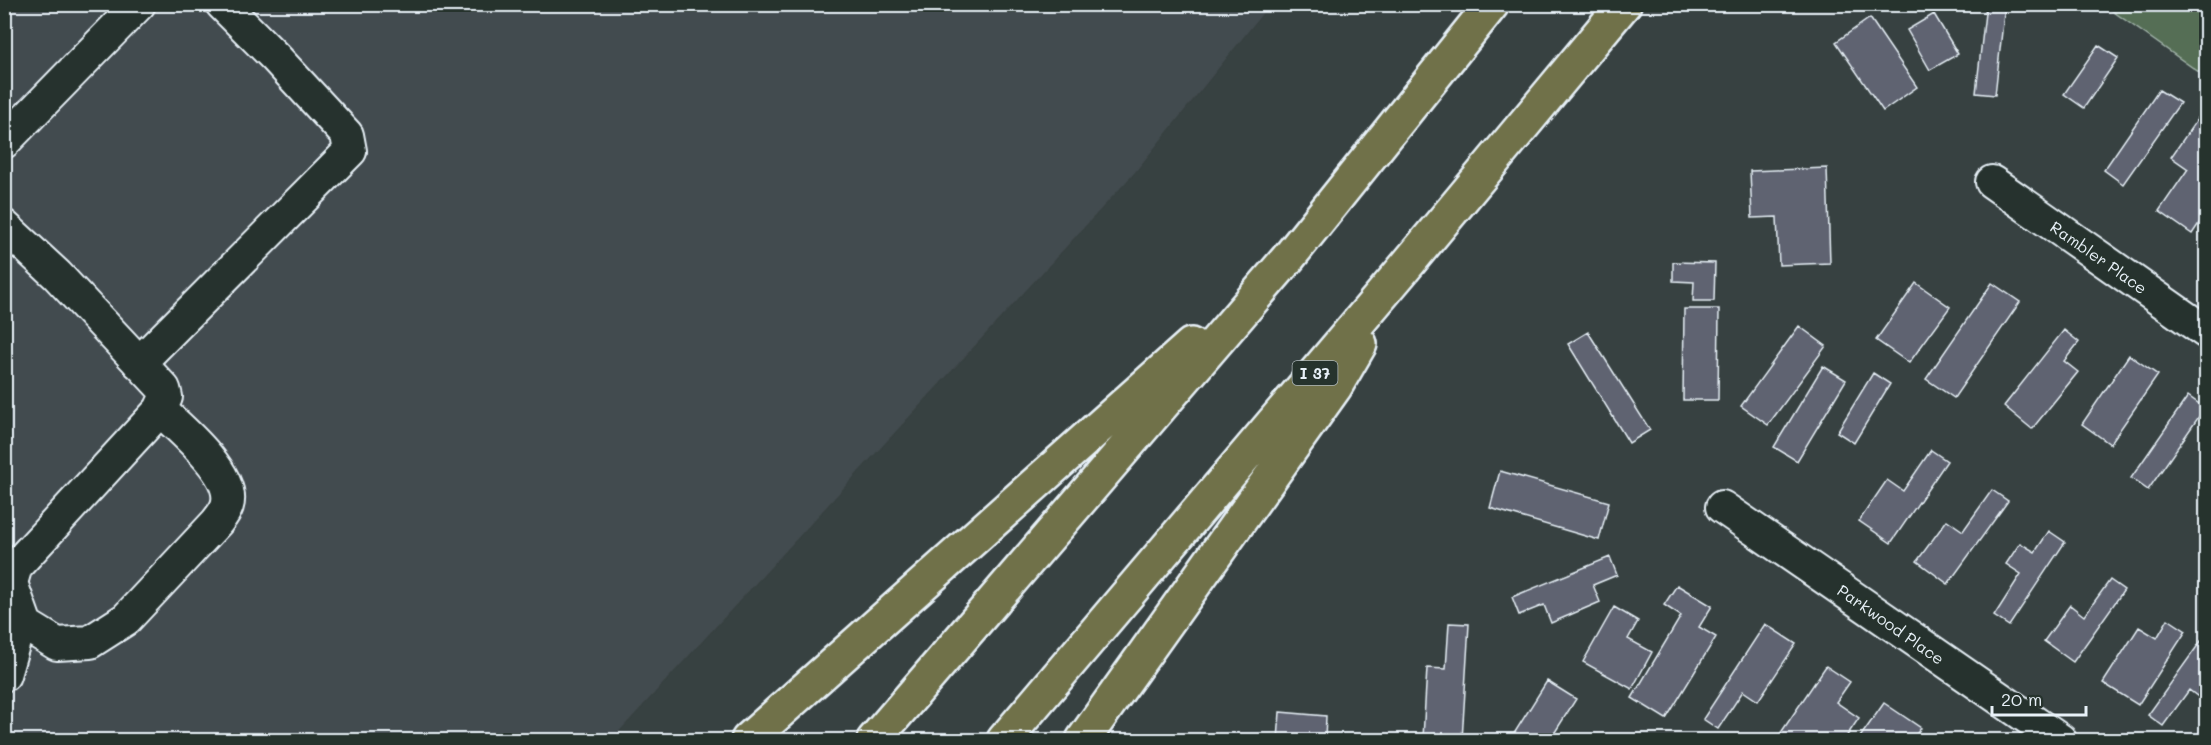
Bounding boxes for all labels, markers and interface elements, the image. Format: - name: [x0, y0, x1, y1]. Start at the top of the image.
- street label: Rambler Place: [2047, 216, 2151, 298]
- road number: I 37: [1292, 361, 1338, 385]
- street label: Parkwood Place: [1833, 579, 1949, 669]
- scale bar: [1992, 679, 2086, 717]
- text: 20 m: [2001, 687, 2042, 711]

